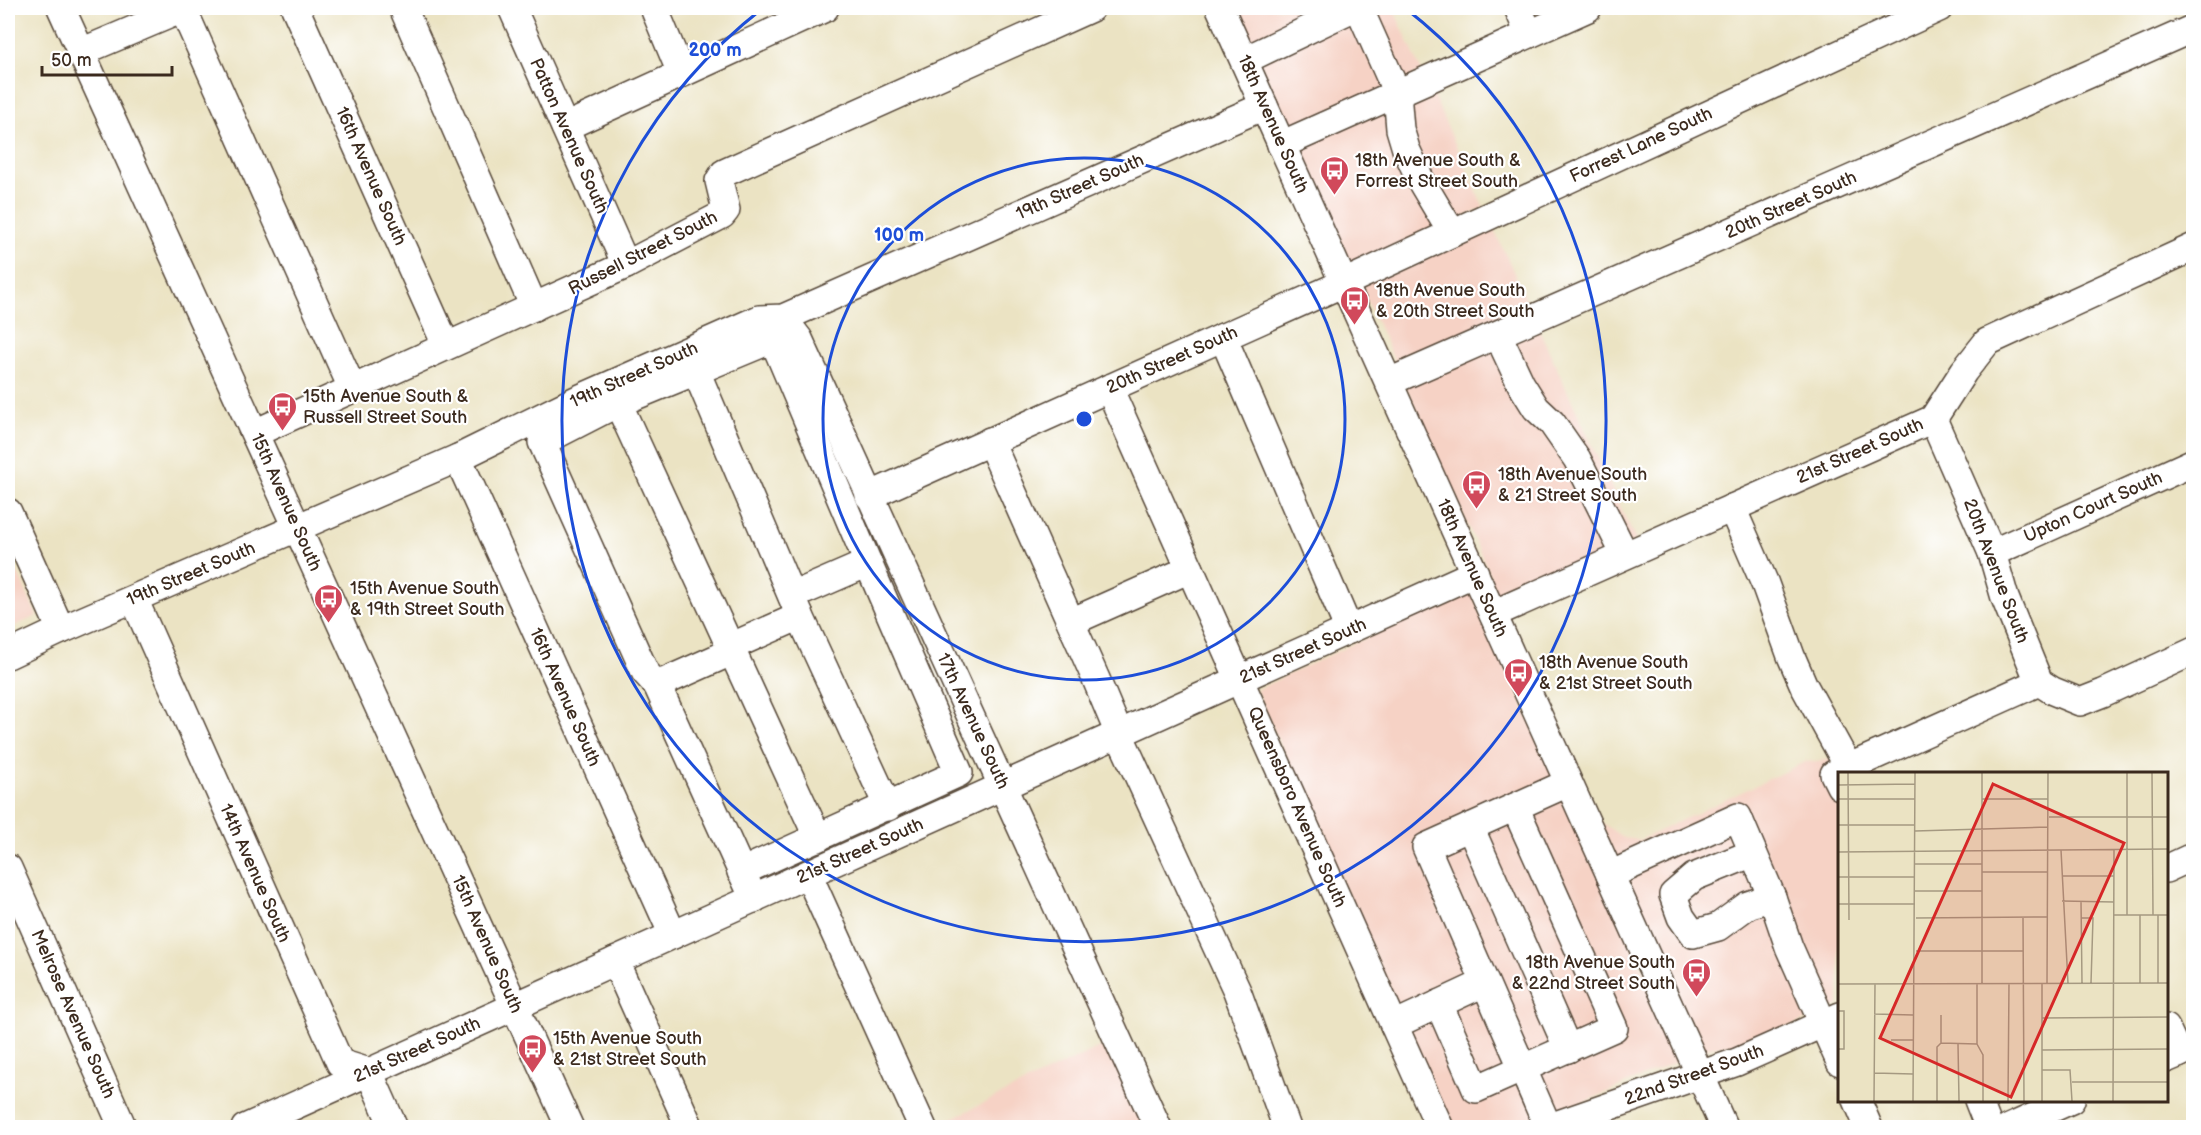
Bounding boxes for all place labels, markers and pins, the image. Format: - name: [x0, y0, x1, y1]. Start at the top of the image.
- place label: 18th Avenue South & Forrest Street South: [1355, 150, 1521, 192]
- bus stop icon: 18th Avenue South & Forrest Street South: [1318, 154, 1350, 196]
- place label: 18th Avenue South & 20th Street South: [1376, 280, 1534, 322]
- bus stop icon: 18th Avenue South & 20th Street South: [1339, 284, 1371, 326]
- place label: 15th Avenue South & Russell Street South: [303, 386, 469, 428]
- bus stop icon: 15th Avenue South & Russell Street South: [266, 390, 298, 432]
- centre of rings: [1074, 409, 1094, 429]
- place label: 18th Avenue South & 21 Street South: [1498, 464, 1647, 506]
- bus stop icon: 18th Avenue South & 21 Street South: [1461, 468, 1493, 510]
- place label: 15th Avenue South & 19th Street South: [350, 578, 505, 620]
- bus stop icon: 15th Avenue South & 19th Street South: [313, 582, 345, 624]
- place label: 18th Avenue South & 21st Street South: [1539, 652, 1692, 694]
- bus stop icon: 18th Avenue South & 21st Street South: [1502, 656, 1534, 698]
- place label: 18th Avenue South & 22nd Street South: [1512, 952, 1675, 994]
- bus stop icon: 18th Avenue South & 22nd Street South: [1680, 956, 1712, 998]
- place label: 15th Avenue South & 21st Street South: [553, 1028, 706, 1070]
- bus stop icon: 15th Avenue South & 21st Street South: [516, 1032, 548, 1074]

